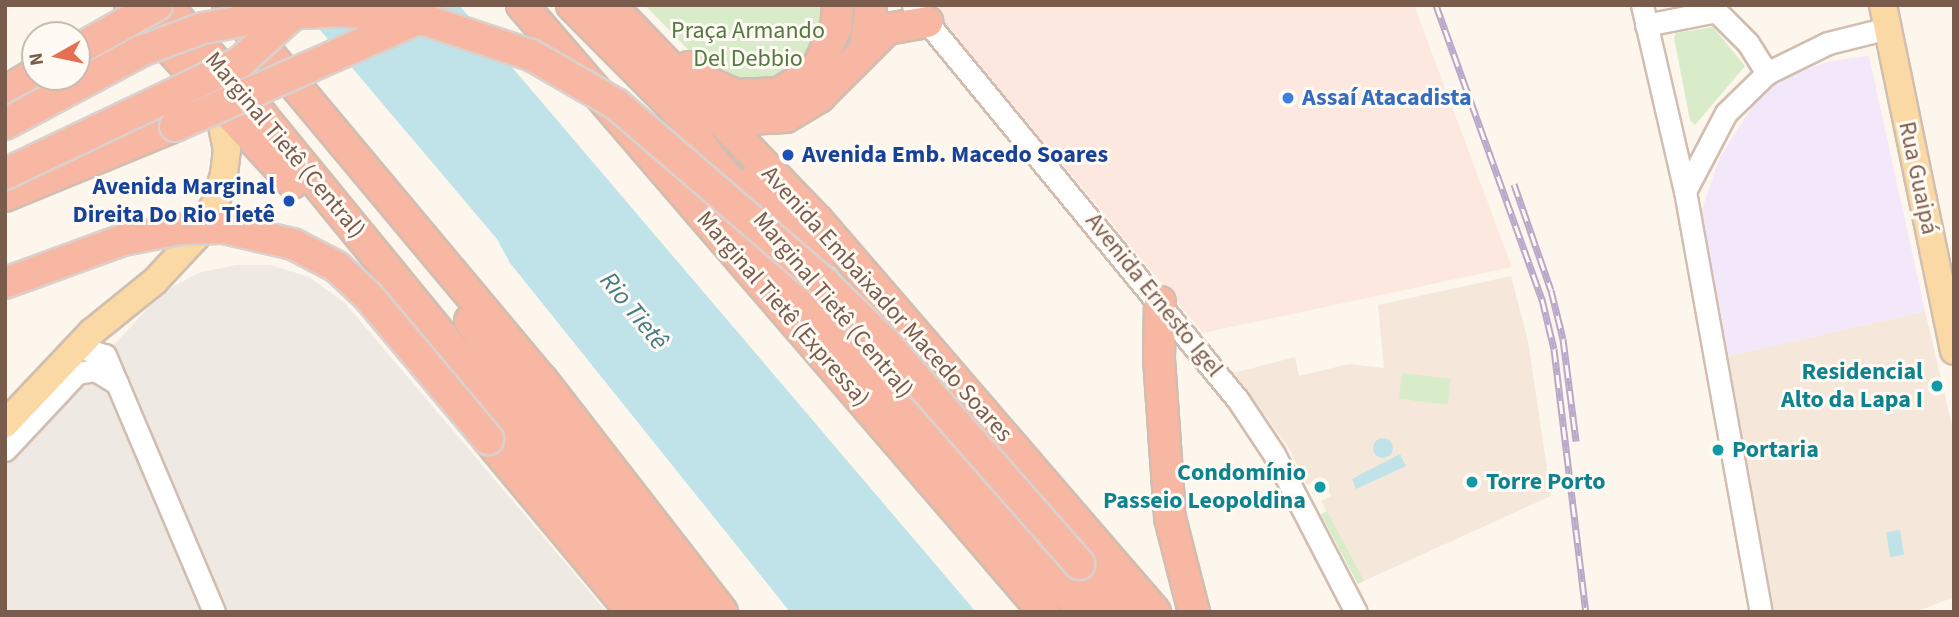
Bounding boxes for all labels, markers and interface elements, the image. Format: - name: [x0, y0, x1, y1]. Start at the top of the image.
- park label: Praça Armando Del Debbio: [671, 17, 825, 73]
- north arrow: [21, 21, 91, 91]
- street label: Marginal Tietê (Central): [199, 46, 371, 244]
- text: N: [22, 51, 51, 67]
- place label: Assaí Atacadista: [1302, 84, 1472, 112]
- marker: Assaí Atacadista: [1280, 90, 1296, 106]
- street label: Rua Guaipá: [1892, 119, 1944, 237]
- place label: Avenida Emb. Macedo Soares: [802, 141, 1108, 169]
- marker: Avenida Emb. Macedo Soares: [780, 147, 796, 163]
- street label: Avenida Embaixador Macedo Soares: [755, 160, 1019, 448]
- place label: Avenida Marginal Direita Do Rio Tietê: [72, 173, 275, 229]
- marker: Avenida Marginal Direita Do Rio Tietê: [281, 193, 297, 209]
- street label: Marginal Tietê (Expressa): [690, 205, 876, 413]
- street label: Marginal Tietê (Central): [747, 206, 919, 404]
- street label: Avenida Ernesto Igel: [1079, 207, 1229, 383]
- water label: Rio Tietê: [593, 266, 675, 356]
- place label: Residencial Alto da Lapa I: [1781, 358, 1923, 414]
- marker: Residencial Alto da Lapa I: [1929, 378, 1945, 394]
- place label: Portaria: [1732, 436, 1819, 464]
- marker: Portaria: [1710, 442, 1726, 458]
- place label: Condomínio Passeio Leopoldina: [1103, 459, 1306, 515]
- place label: Torre Porto: [1486, 468, 1606, 496]
- marker: Torre Porto: [1464, 474, 1480, 490]
- marker: Condomínio Passeio Leopoldina: [1312, 479, 1328, 495]

